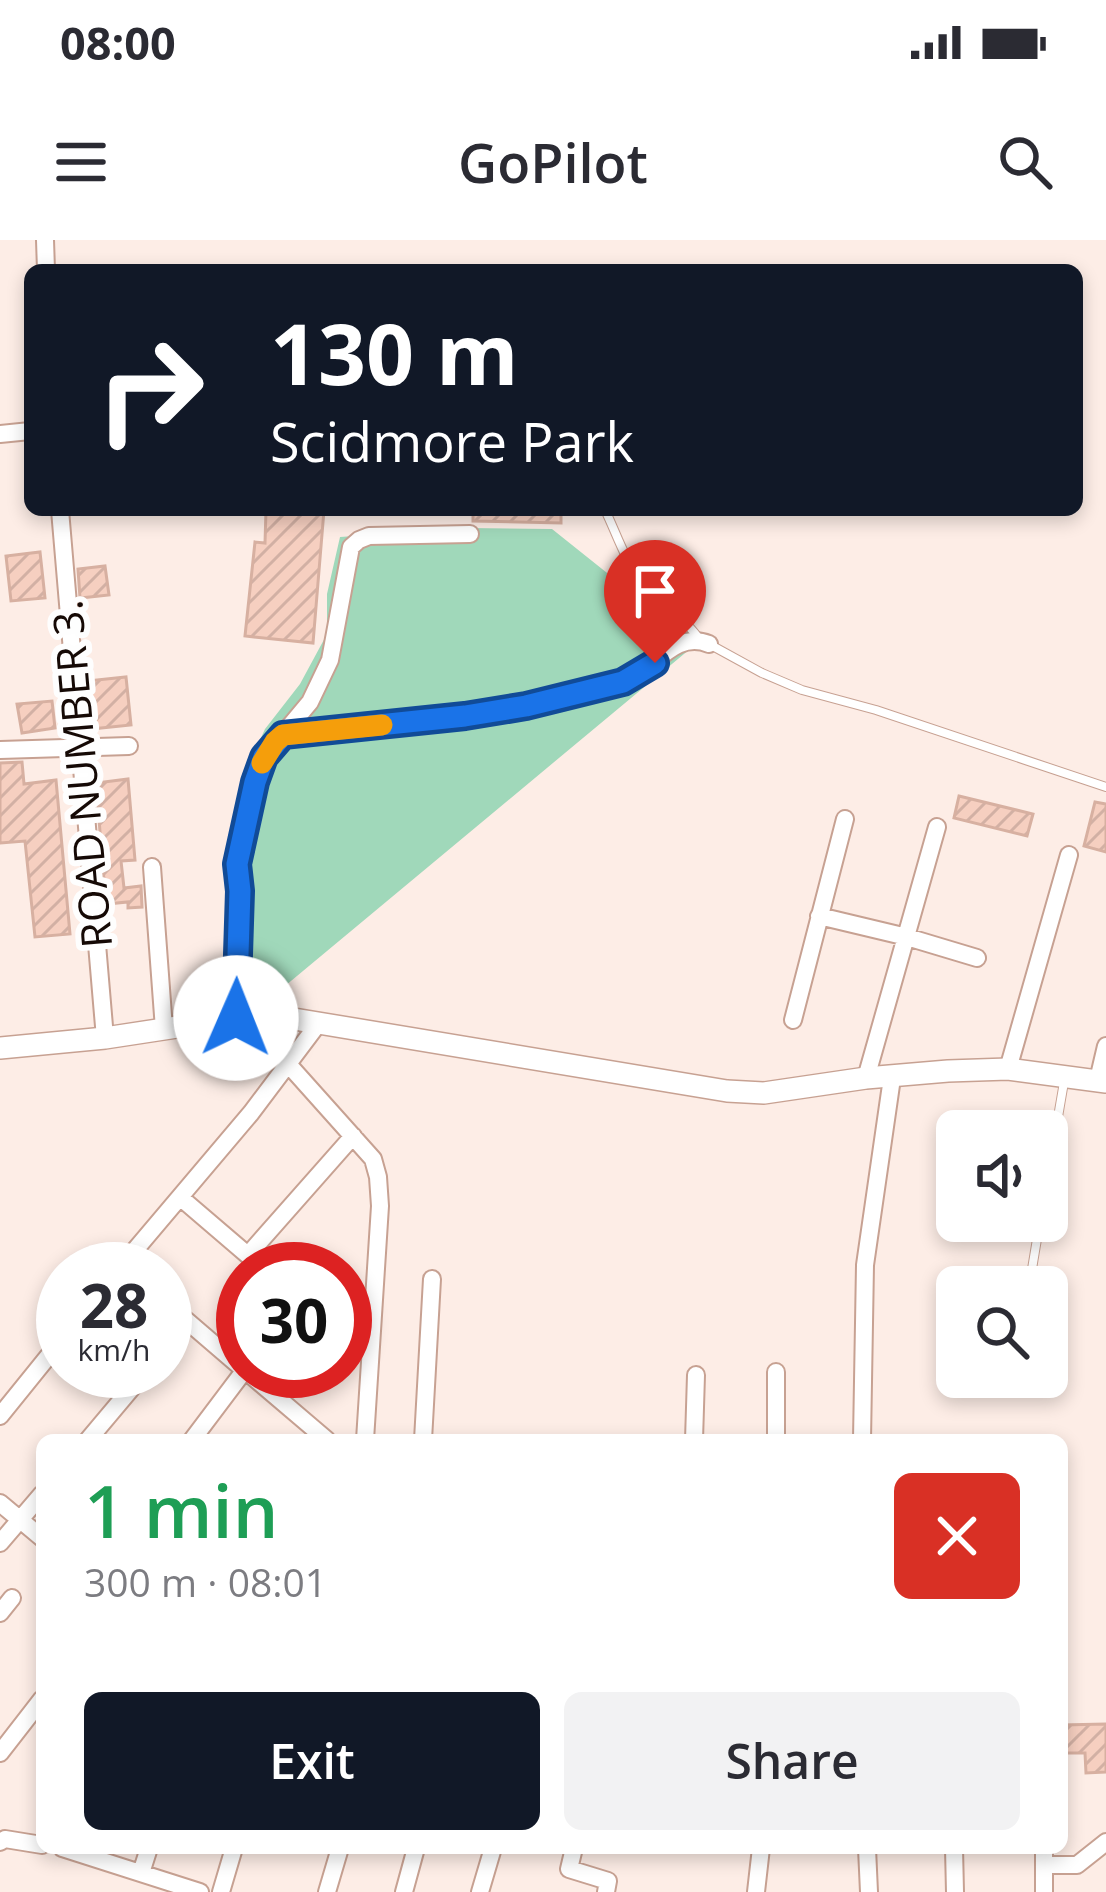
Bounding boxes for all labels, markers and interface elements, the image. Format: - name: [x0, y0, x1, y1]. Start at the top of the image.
- text: 08:00: [60, 12, 176, 73]
- text: GoPilot: [458, 125, 648, 199]
- icon: menu: [48, 129, 114, 195]
- icon: search: [992, 129, 1058, 195]
- text: 130 m: [270, 295, 518, 410]
- icon: right: [72, 312, 228, 468]
- text: Scidmore Park: [270, 404, 634, 478]
- pin: [604, 540, 706, 663]
- icon: arrive: [622, 558, 688, 624]
- street label: ROAD NUMBER 3.: [37, 598, 124, 950]
- position arrow: [173, 955, 299, 1081]
- map controls: [936, 1110, 1068, 1398]
- button: sound: [936, 1110, 1068, 1242]
- speed limit sign: 30: [216, 1242, 372, 1398]
- text: 28: [80, 1264, 148, 1346]
- button: search: [936, 1266, 1068, 1398]
- text: km/h: [78, 1329, 150, 1370]
- text: 1 min: [84, 1461, 278, 1559]
- button: close: [894, 1473, 1020, 1599]
- text: 300 m · 08:01: [84, 1555, 327, 1608]
- button: Exit: [84, 1692, 540, 1830]
- button: Share: [564, 1692, 1020, 1830]

